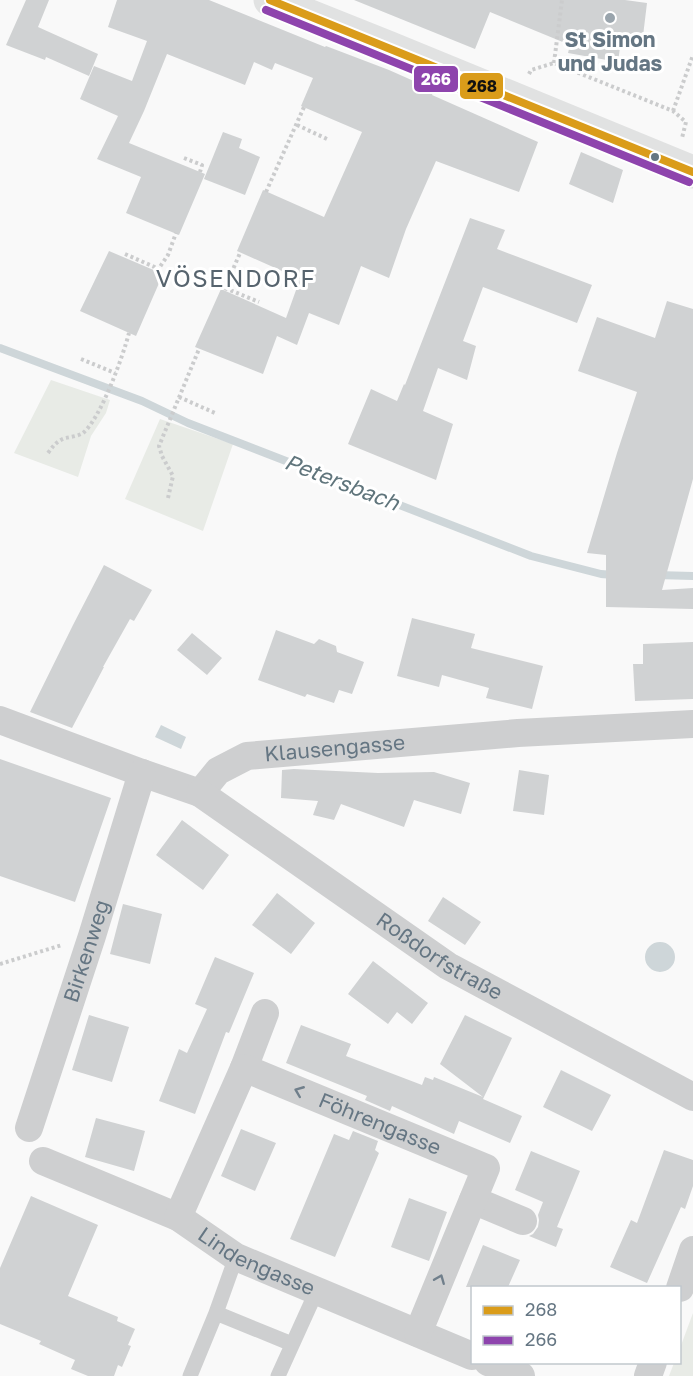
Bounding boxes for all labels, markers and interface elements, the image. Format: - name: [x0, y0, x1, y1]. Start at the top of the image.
- marker: St Simon und Judas: [603, 11, 617, 25]
- place label: St Simon und Judas: [558, 26, 663, 76]
- line badge: 266: [413, 65, 459, 93]
- text: 266: [421, 69, 451, 89]
- line badge: 268: [459, 72, 504, 100]
- text: 268: [467, 76, 497, 96]
- unlabelled marker: [649, 151, 661, 163]
- district label: VÖSENDORF: [156, 263, 316, 292]
- water label: Petersbach: [281, 447, 405, 516]
- street label: Klausengasse: [263, 729, 406, 766]
- street label: Birkenweg: [57, 896, 114, 1005]
- street label: Roßdorfstraße: [372, 906, 507, 1005]
- one-way arrow: [295, 1086, 306, 1098]
- street label: Föhrengasse: [315, 1086, 445, 1160]
- street label: Lindengasse: [193, 1221, 319, 1301]
- one-way arrow: [433, 1274, 445, 1285]
- legend: [471, 1286, 681, 1364]
- text: 268: [525, 1298, 557, 1320]
- text: 266: [525, 1328, 557, 1350]

